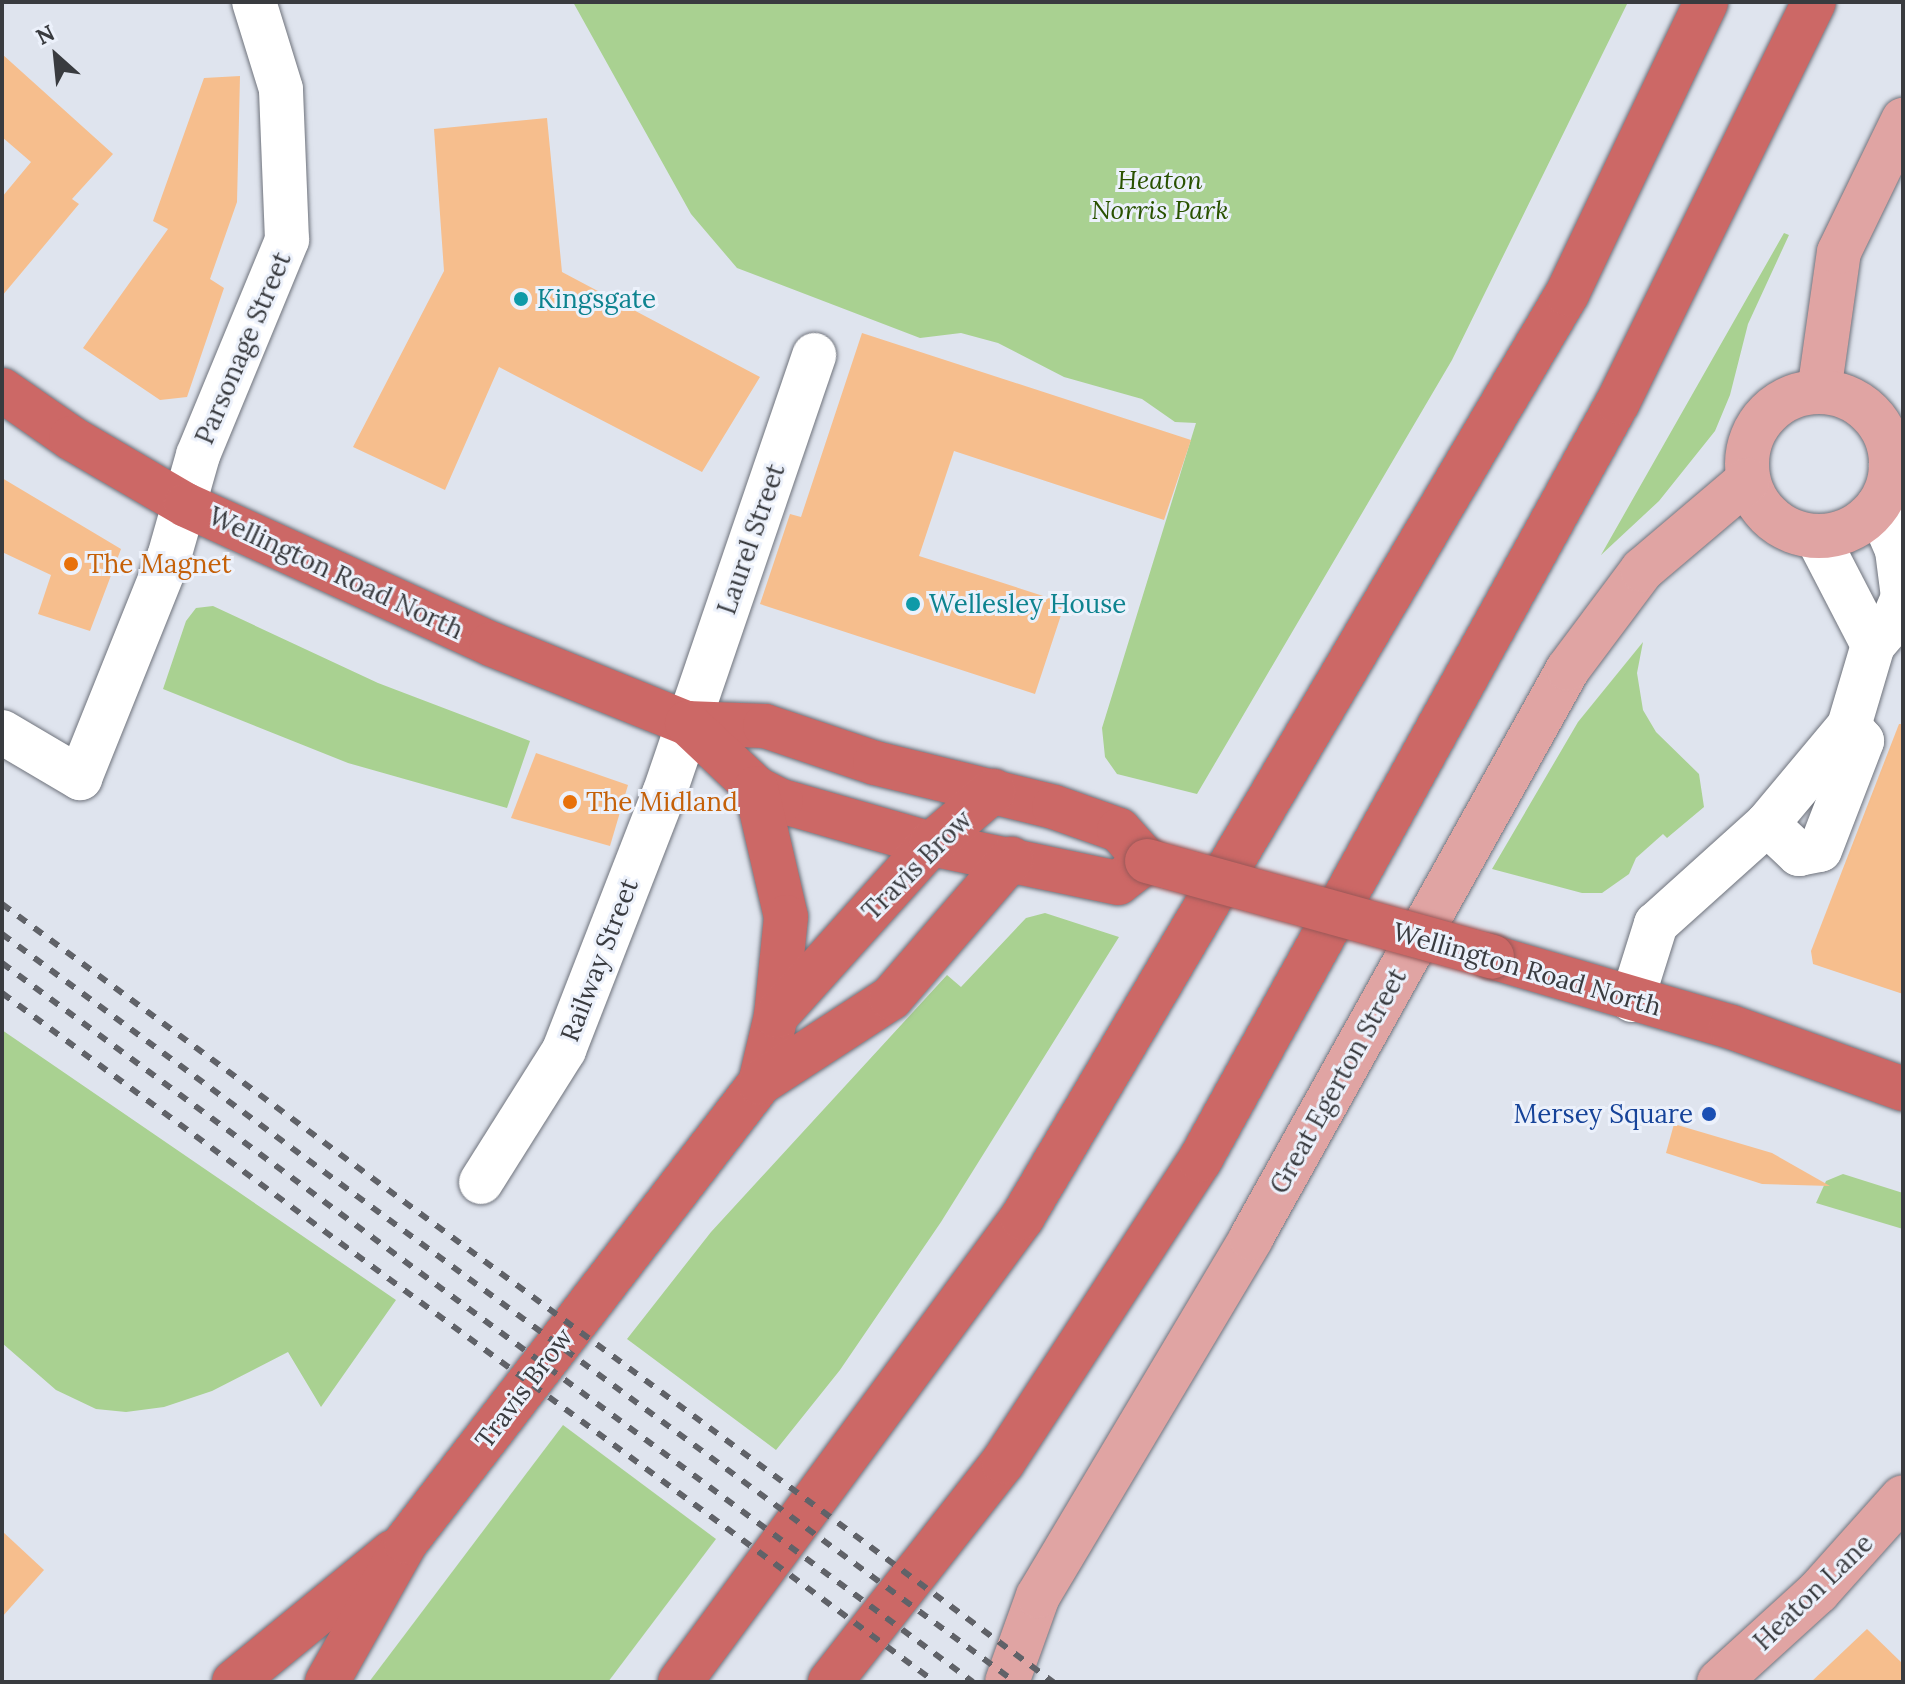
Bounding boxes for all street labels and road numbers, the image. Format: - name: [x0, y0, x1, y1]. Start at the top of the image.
- street label: Parsonage Street: [188, 247, 298, 449]
- street label: Laurel Street: [711, 460, 791, 618]
- street label: Wellington Road North: [204, 500, 468, 646]
- street label: Travis Brow: [856, 804, 978, 926]
- street label: Railway Street: [554, 874, 644, 1046]
- street label: Wellington Road North: [1389, 916, 1665, 1022]
- street label: Great Egerton Street: [1263, 963, 1413, 1199]
- street label: Travis Brow: [469, 1322, 579, 1454]
- street label: Heaton Lane: [1747, 1527, 1879, 1657]

